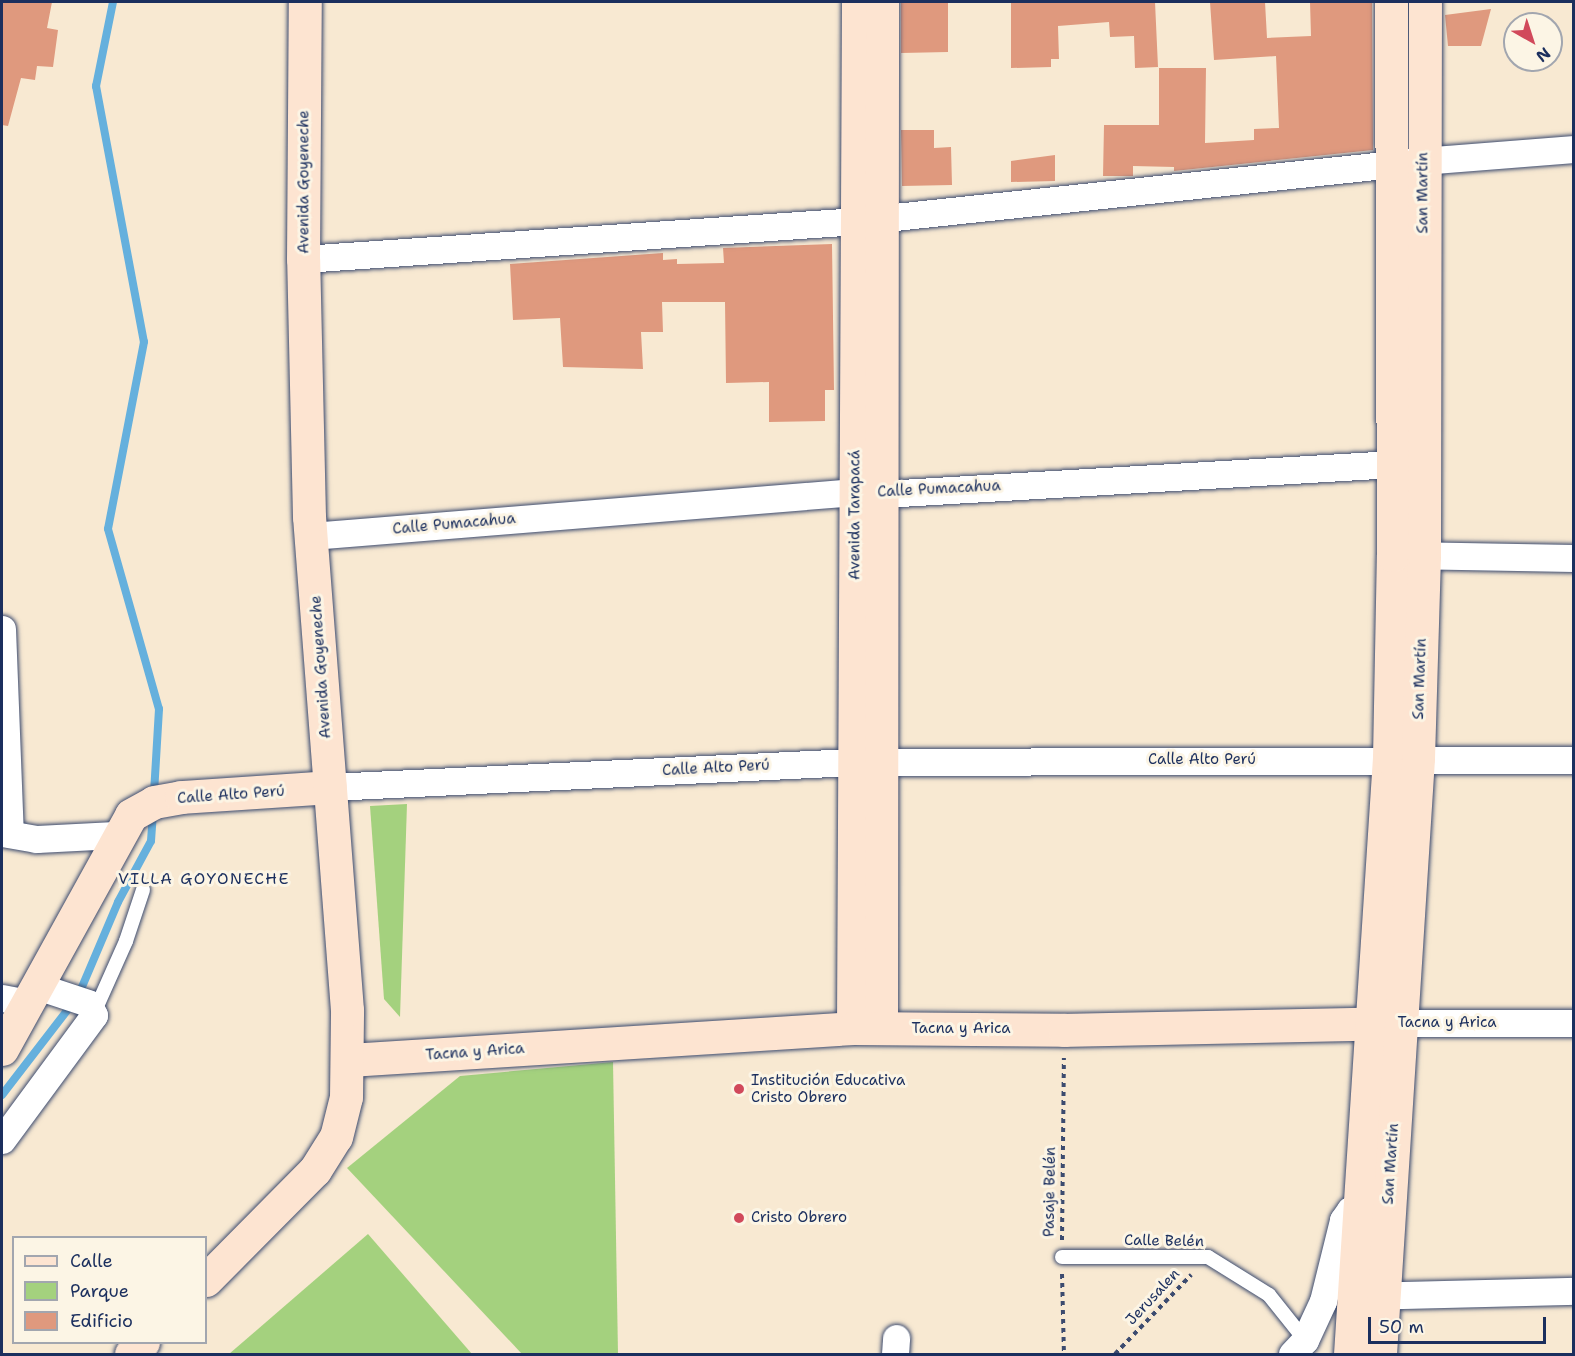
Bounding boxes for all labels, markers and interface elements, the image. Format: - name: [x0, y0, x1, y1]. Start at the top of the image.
- north arrow: [1503, 12, 1563, 72]
- text: N: [1532, 43, 1555, 67]
- street label: Avenida Goyeneche: [295, 110, 313, 254]
- street label: San Martín: [1414, 152, 1432, 234]
- street label: Avenida Tarapacá: [846, 450, 864, 580]
- street label: Calle Pumacahua: [877, 477, 1001, 501]
- street label: Calle Pumacahua: [392, 510, 516, 538]
- street label: Avenida Goyeneche: [307, 595, 335, 739]
- street label: San Martín: [1410, 638, 1430, 720]
- street label: Calle Alto Perú: [1148, 751, 1256, 769]
- street label: Calle Alto Perú: [662, 756, 770, 780]
- street label: Calle Alto Perú: [177, 782, 285, 808]
- district label: VILLA GOYONECHE: [118, 869, 290, 889]
- street label: Tacna y Arica: [1397, 1014, 1497, 1032]
- street label: Tacna y Arica: [911, 1020, 1011, 1038]
- street label: Tacna y Arica: [425, 1040, 525, 1064]
- place label: Institución Educativa Cristo Obrero: [751, 1071, 905, 1106]
- marker: Institución Educativa Cristo Obrero: [732, 1082, 746, 1096]
- street label: San Martín: [1379, 1123, 1403, 1205]
- street label: Pasaje Belén: [1040, 1147, 1060, 1237]
- place label: Cristo Obrero: [751, 1209, 847, 1227]
- marker: Cristo Obrero: [732, 1211, 746, 1225]
- street label: Calle Belén: [1124, 1231, 1204, 1251]
- legend: [12, 1236, 207, 1344]
- text: Calle: [70, 1249, 113, 1273]
- street label: Jerusalen: [1122, 1265, 1184, 1329]
- text: Parque: [70, 1279, 129, 1303]
- scale bar: [1371, 1305, 1550, 1343]
- text: Edificio: [70, 1309, 133, 1333]
- text: 50 m: [1379, 1315, 1424, 1339]

